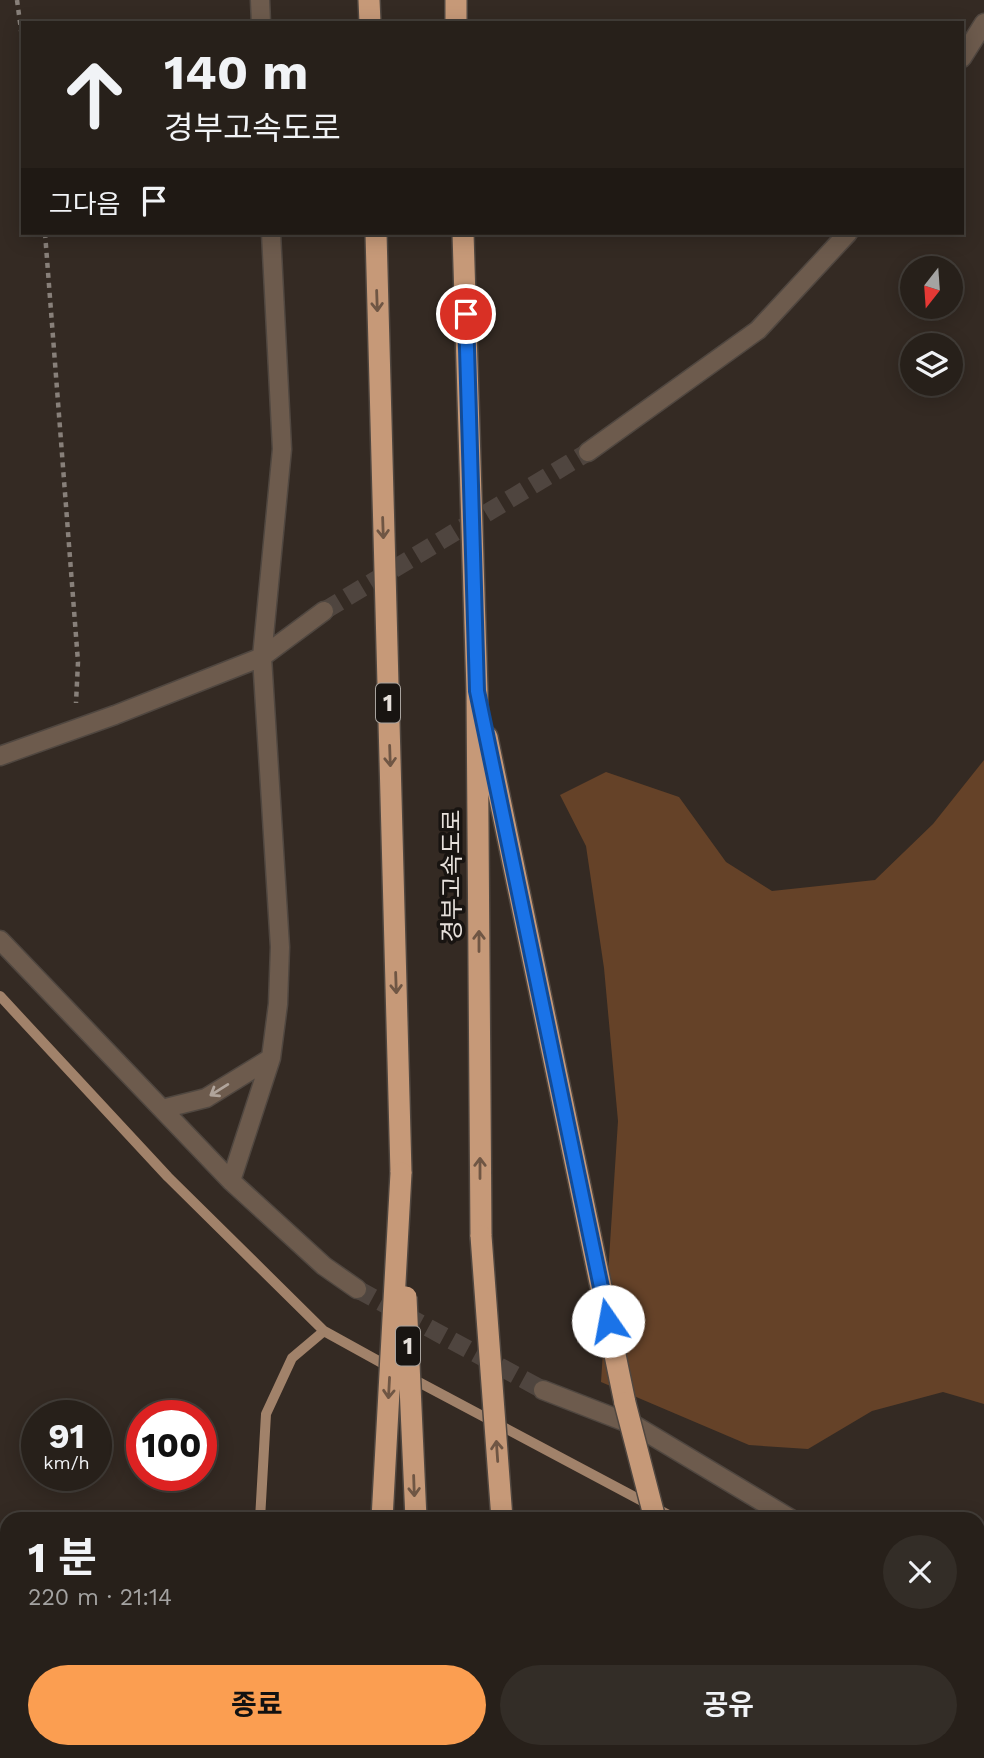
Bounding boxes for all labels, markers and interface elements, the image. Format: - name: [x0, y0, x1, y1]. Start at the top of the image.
- text: 140 m: [164, 43, 308, 101]
- icon: ahead: [49, 49, 140, 140]
- text: 경부고속도로: [164, 109, 341, 147]
- icon: arrive: [135, 182, 173, 220]
- text: 그다음: [49, 189, 121, 219]
- north arrow: [900, 256, 962, 318]
- map controls: [900, 256, 963, 396]
- pin: [436, 284, 496, 344]
- one-way arrow: [371, 289, 384, 312]
- icon: arrive: [447, 295, 485, 333]
- button: layers: [900, 333, 963, 396]
- one-way arrow: [377, 517, 390, 540]
- road number: 1: [376, 684, 400, 722]
- one-way arrow: [383, 744, 396, 767]
- street label: 경부고속도로: [438, 810, 466, 942]
- one-way arrow: [472, 929, 486, 952]
- one-way arrow: [389, 971, 402, 994]
- one-way arrow: [210, 1082, 229, 1097]
- one-way arrow: [473, 1157, 487, 1180]
- position arrow: [571, 1284, 645, 1358]
- road number: 1: [396, 1326, 420, 1366]
- one-way arrow: [383, 1376, 396, 1399]
- speed limit sign: 100: [126, 1400, 217, 1491]
- text: 91: [48, 1415, 85, 1457]
- one-way arrow: [490, 1440, 503, 1463]
- text: km/h: [43, 1452, 90, 1473]
- one-way arrow: [408, 1474, 421, 1497]
- text: 1 분: [28, 1533, 97, 1582]
- button: close: [883, 1535, 957, 1609]
- text: 220 m · 21:14: [28, 1584, 172, 1611]
- button: 종료: [28, 1665, 486, 1745]
- button: 공유: [500, 1665, 957, 1745]

